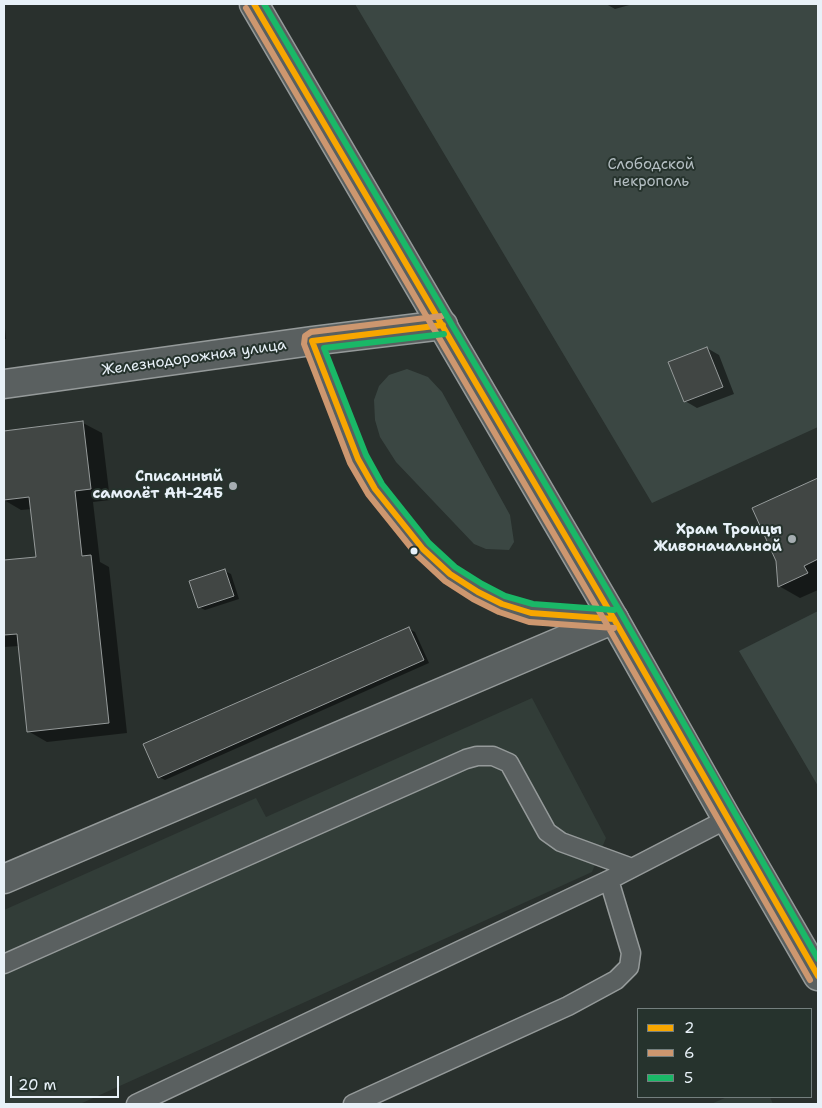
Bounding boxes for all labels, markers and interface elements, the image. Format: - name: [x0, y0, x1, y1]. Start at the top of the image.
- park label: Слободской некрополь: [608, 156, 694, 191]
- street label: Железнодорожная улица: [100, 336, 288, 380]
- place label: Списанный самолёт АН-24Б: [92, 468, 223, 503]
- marker: Списанный самолёт АН-24Б: [227, 480, 239, 492]
- place label: Храм Троицы Живоначальной: [654, 521, 782, 556]
- marker: Храм Троицы Живоначальной: [786, 533, 798, 545]
- unlabelled marker: [409, 546, 419, 556]
- legend: [637, 1008, 812, 1098]
- text: 2: [684, 1018, 695, 1038]
- text: 6: [684, 1043, 695, 1063]
- scale bar: [12, 1066, 121, 1098]
- text: 5: [684, 1068, 693, 1088]
- text: 20 m: [18, 1075, 57, 1095]

